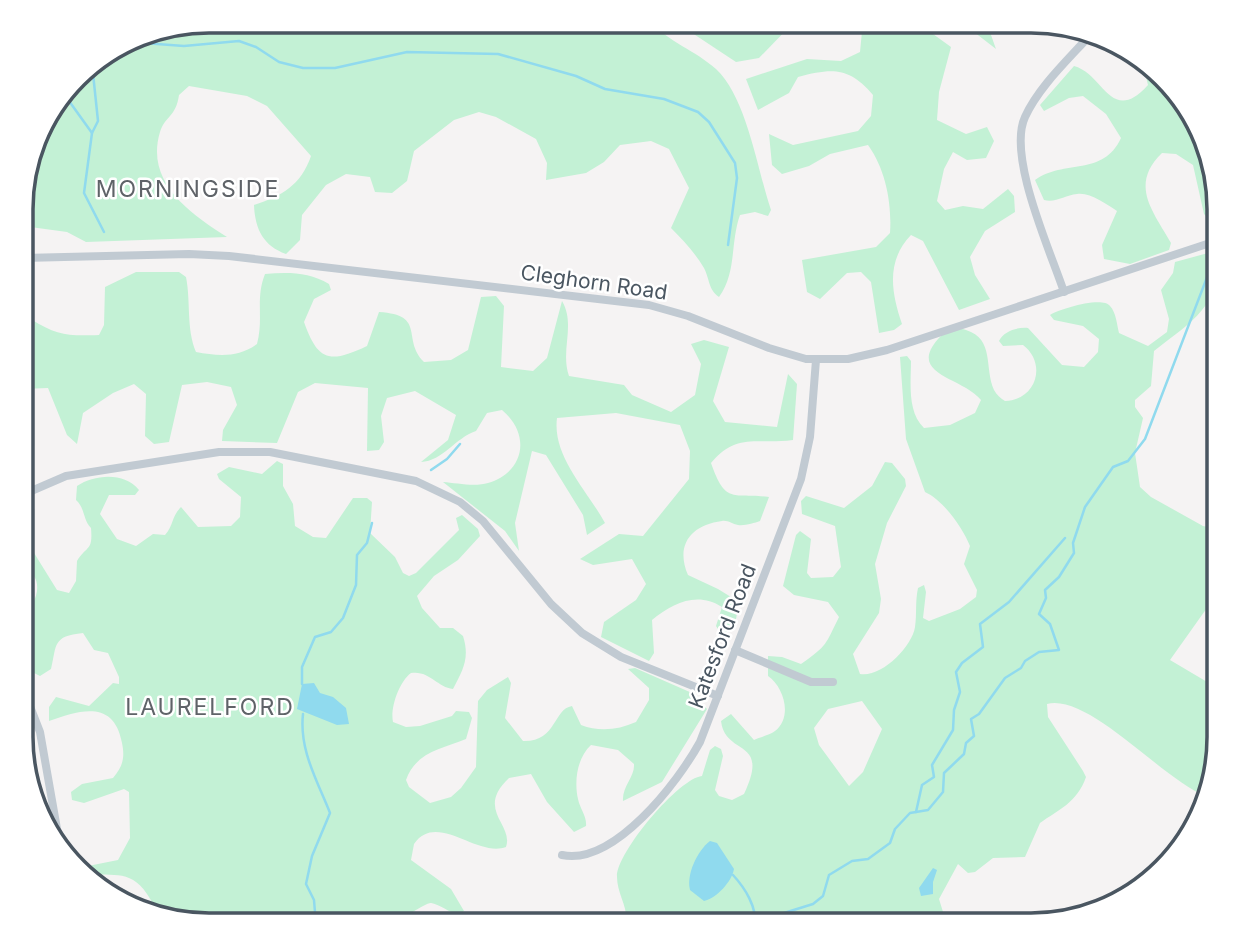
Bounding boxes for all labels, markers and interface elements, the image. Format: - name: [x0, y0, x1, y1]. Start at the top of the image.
- district label: MORNINGSIDE: [96, 175, 280, 203]
- street label: Cleghorn Road: [519, 259, 669, 305]
- street label: Katesford Road: [683, 560, 761, 712]
- district label: LAURELFORD: [125, 693, 295, 721]

